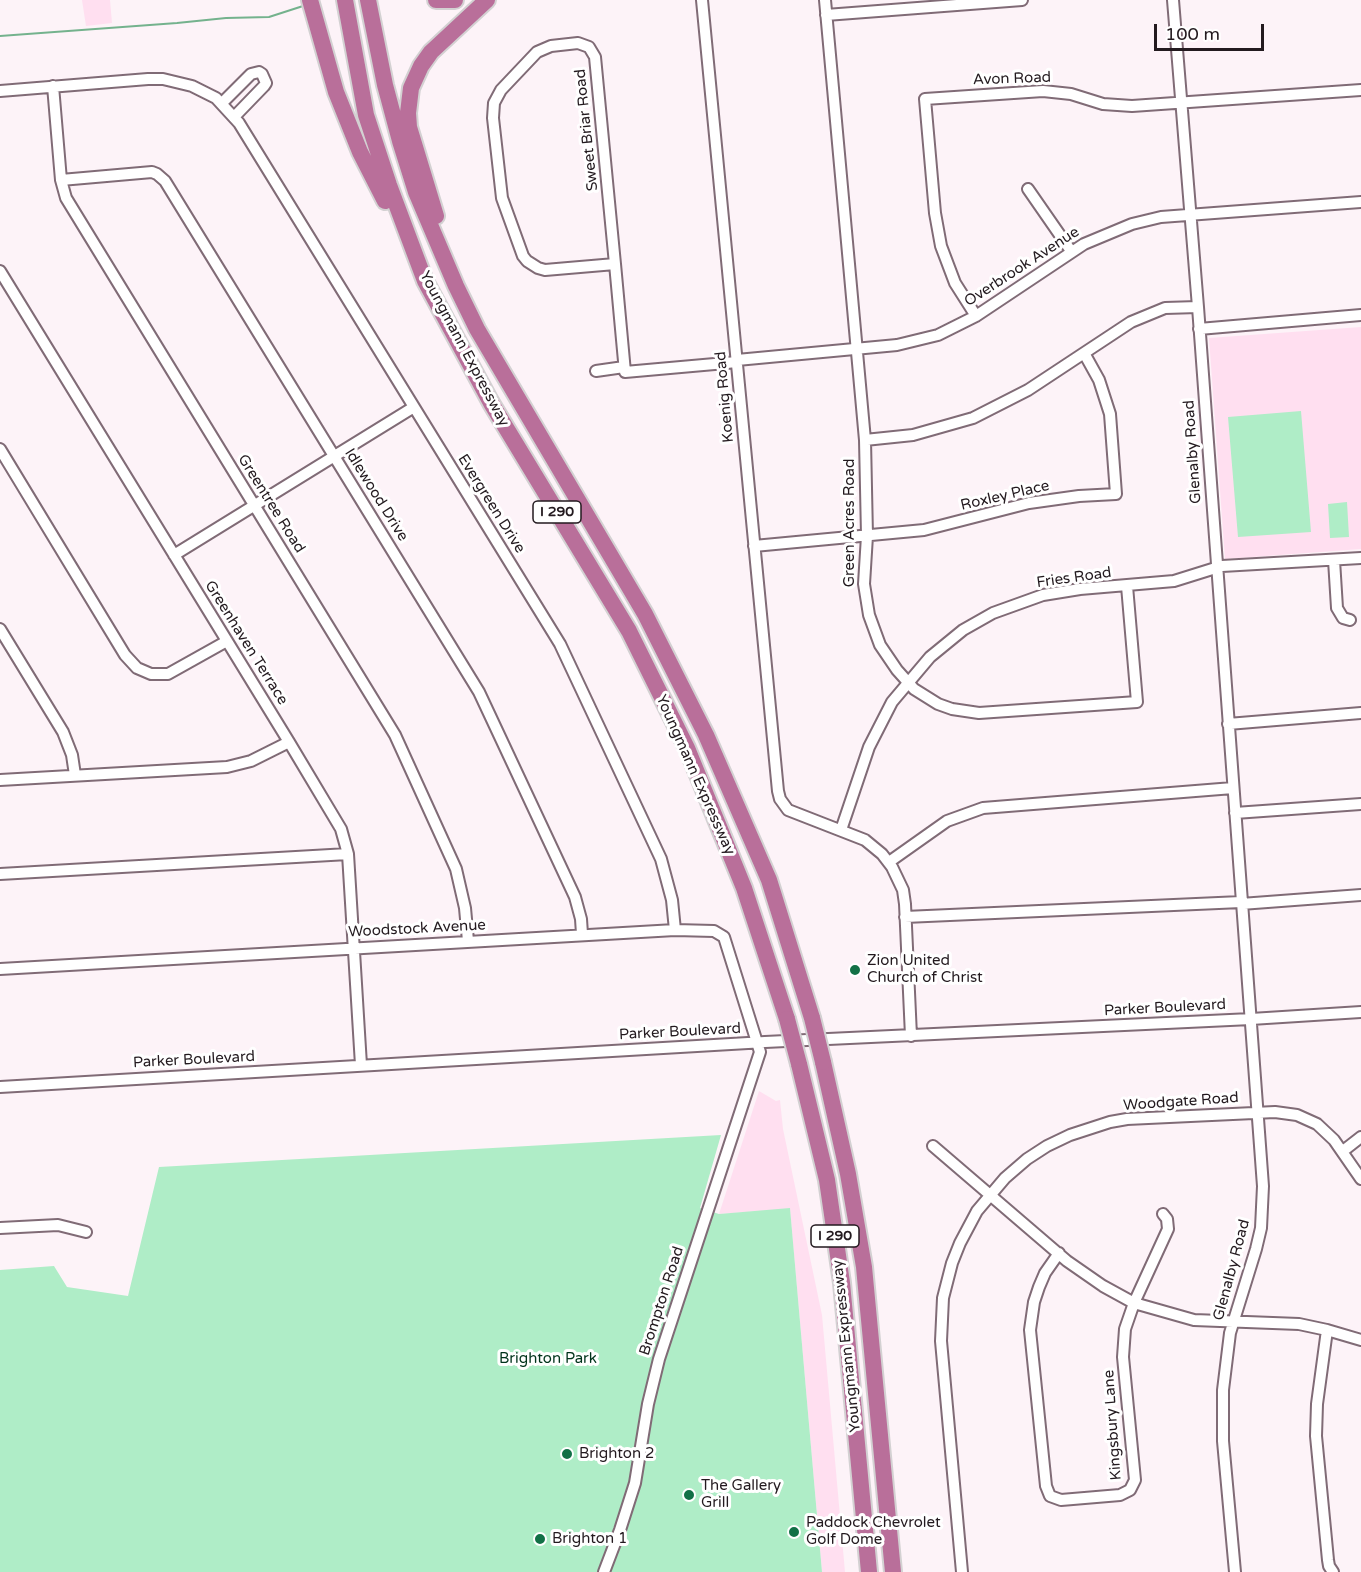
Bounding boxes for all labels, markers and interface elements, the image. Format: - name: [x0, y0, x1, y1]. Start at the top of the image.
- scale bar: [1157, 12, 1266, 50]
- text: 100 m: [1165, 23, 1220, 45]
- street label: Sweet Briar Road: [572, 68, 602, 192]
- street label: Avon Road: [973, 69, 1051, 89]
- street label: Overbrook Avenue: [961, 223, 1083, 311]
- street label: Youngmann Expressway: [415, 268, 513, 430]
- street label: Koenig Road: [712, 351, 738, 443]
- street label: Glenalby Road: [1180, 400, 1206, 504]
- street label: Idlewood Drive: [340, 445, 412, 545]
- street label: Greentree Road: [234, 451, 308, 557]
- street label: Evergreen Drive: [453, 451, 529, 557]
- street label: Green Acres Road: [841, 459, 859, 587]
- street label: Roxley Place: [959, 477, 1051, 515]
- road number: I 290: [533, 501, 581, 523]
- street label: Fries Road: [1035, 564, 1113, 592]
- street label: Greenhaven Terrace: [201, 578, 291, 708]
- street label: Youngmann Expressway: [652, 692, 738, 858]
- street label: Woodstock Avenue: [348, 916, 486, 942]
- place label: Zion United Church of Christ: [867, 952, 983, 987]
- marker: Zion United Church of Christ: [848, 963, 862, 977]
- street label: Parker Boulevard: [1104, 996, 1226, 1020]
- street label: Parker Boulevard: [619, 1020, 741, 1044]
- street label: Parker Boulevard: [133, 1048, 255, 1072]
- street label: Woodgate Road: [1123, 1089, 1239, 1115]
- street label: Glenalby Road: [1210, 1217, 1254, 1323]
- road number: I 290: [811, 1225, 859, 1247]
- street label: Brompton Road: [636, 1244, 688, 1358]
- street label: Youngmann Expressway: [829, 1259, 865, 1433]
- park label: Brighton Park: [499, 1350, 597, 1368]
- street label: Kingsbury Lane: [1100, 1369, 1126, 1481]
- place label: Brighton 2: [579, 1445, 654, 1463]
- marker: Brighton 2: [560, 1447, 574, 1461]
- place label: The Gallery Grill: [701, 1477, 781, 1512]
- marker: The Gallery Grill: [682, 1488, 696, 1502]
- place label: Paddock Chevrolet Golf Dome: [806, 1514, 941, 1549]
- marker: Paddock Chevrolet Golf Dome: [787, 1525, 801, 1539]
- place label: Brighton 1: [552, 1530, 627, 1548]
- marker: Brighton 1: [533, 1532, 547, 1546]

